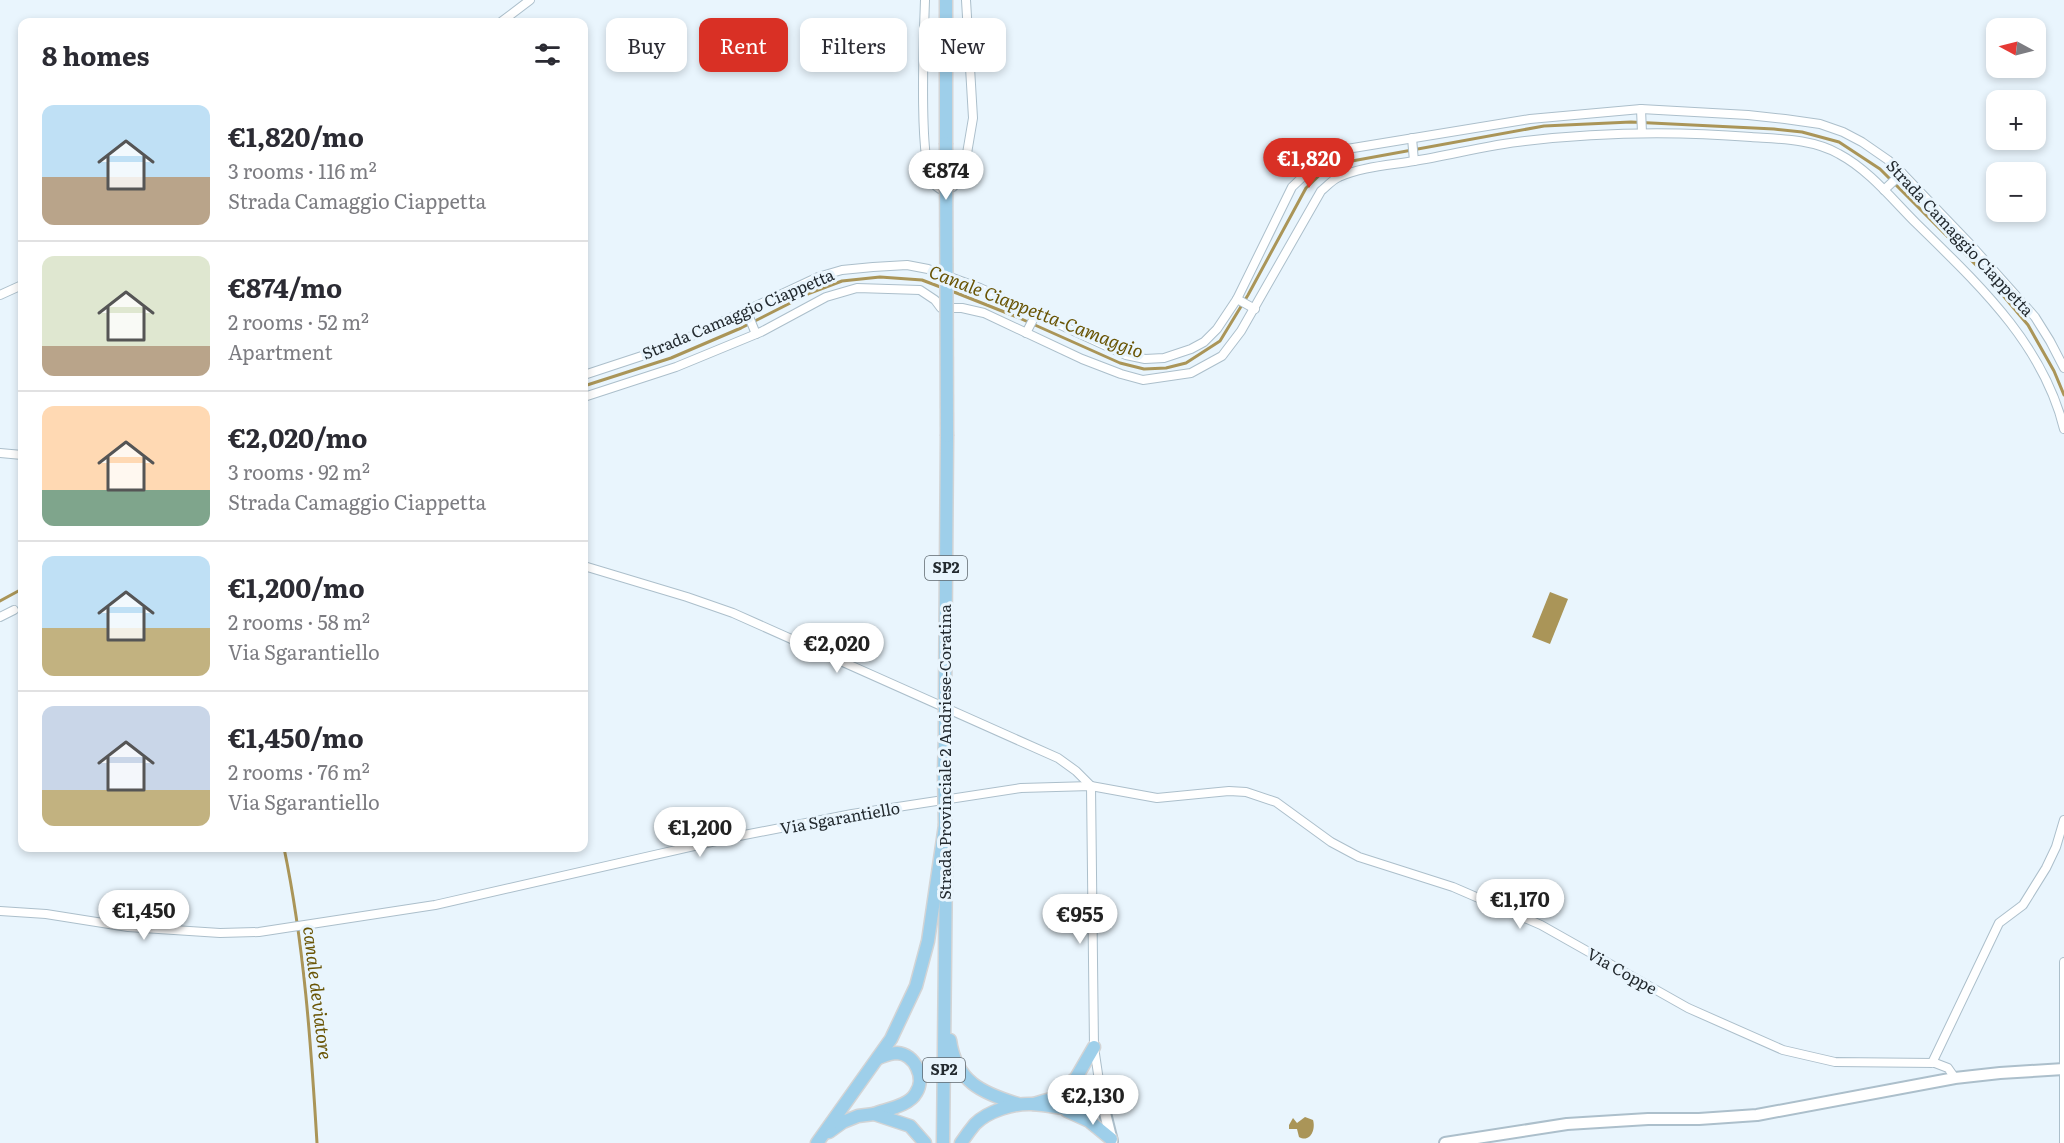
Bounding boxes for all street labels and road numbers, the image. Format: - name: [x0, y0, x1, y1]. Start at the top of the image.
- street label: Strada Camaggio Ciappetta: [1881, 154, 2040, 321]
- street label: Strada Camaggio Ciappetta: [638, 262, 838, 365]
- road number: SP2: [925, 556, 967, 580]
- street label: Strada Provinciale 2 Andriese-Coratina: [932, 604, 956, 900]
- street label: Via Sgarantiello: [778, 795, 902, 839]
- street label: Via Coppe: [1583, 941, 1662, 999]
- road number: SP2: [923, 1058, 965, 1082]

